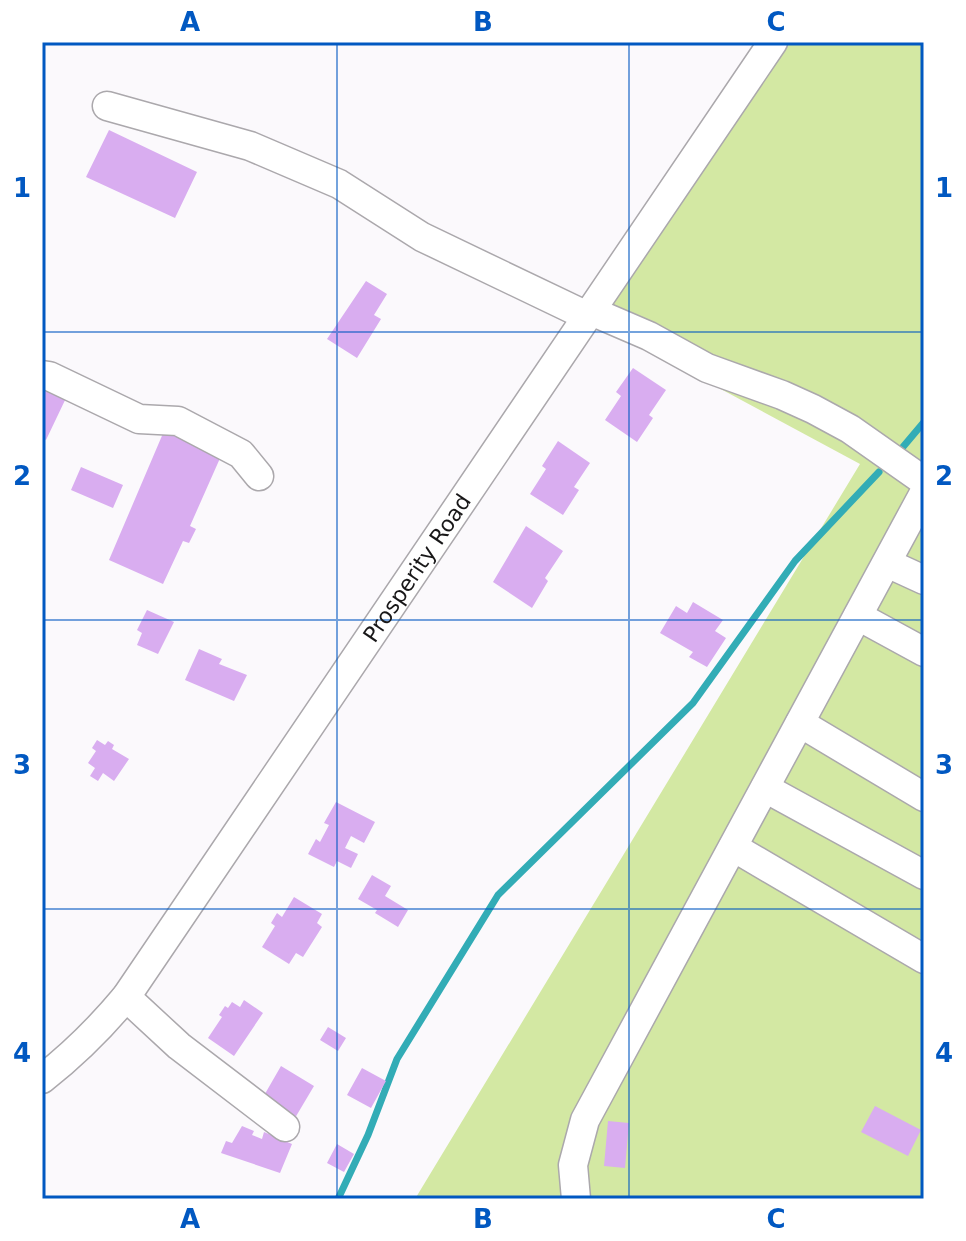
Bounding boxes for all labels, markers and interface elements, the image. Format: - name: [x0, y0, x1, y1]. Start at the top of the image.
- text: A: [180, 7, 200, 37]
- text: B: [473, 7, 493, 37]
- text: C: [766, 7, 786, 37]
- text: 1: [13, 173, 31, 203]
- text: 1: [935, 173, 953, 203]
- text: 2: [13, 461, 31, 491]
- text: 2: [935, 461, 953, 491]
- street label: Prosperity Road: [358, 489, 476, 647]
- text: 3: [13, 750, 31, 780]
- text: 3: [935, 750, 953, 780]
- text: 4: [13, 1038, 31, 1068]
- text: 4: [935, 1038, 953, 1068]
- text: A: [180, 1204, 200, 1234]
- text: B: [473, 1204, 493, 1234]
- text: C: [766, 1204, 786, 1234]

